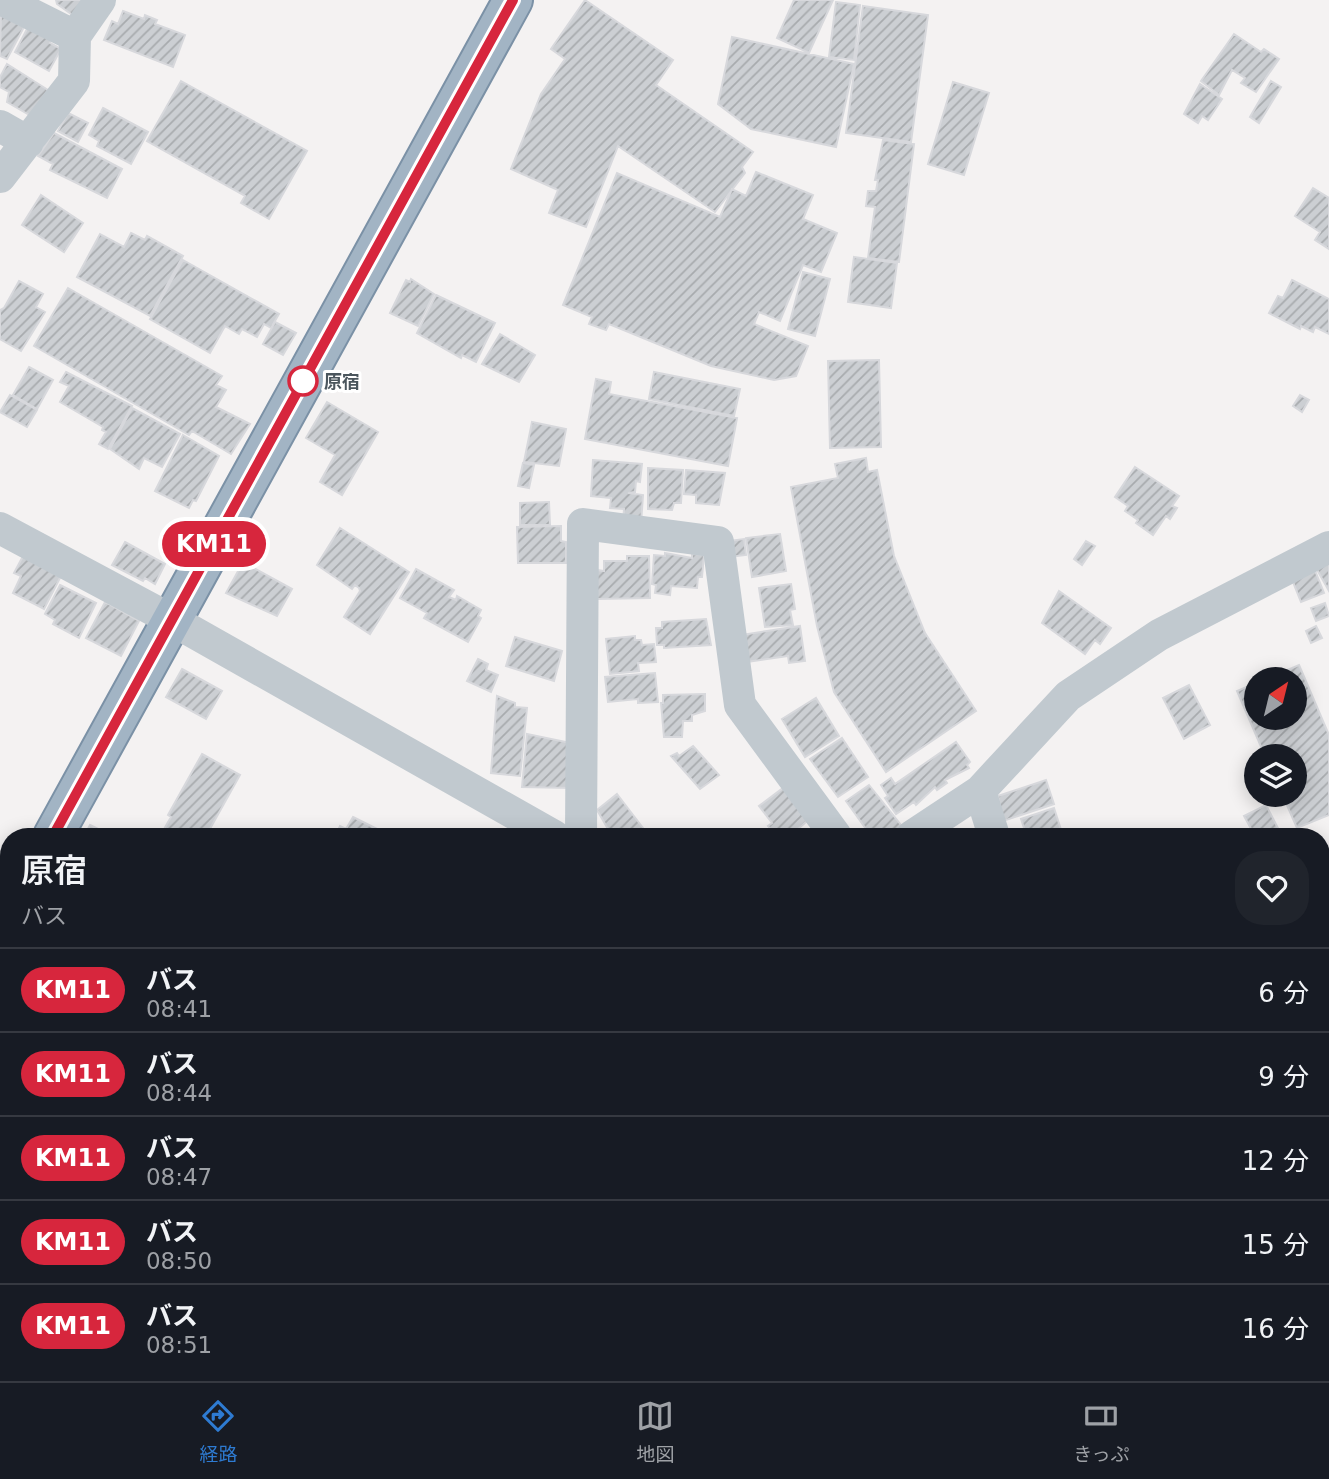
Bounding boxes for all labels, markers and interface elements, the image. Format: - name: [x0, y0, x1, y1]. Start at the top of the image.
- marker: 原宿: [288, 366, 318, 396]
- place label: 原宿: [324, 371, 360, 392]
- line badge: KM11: [165, 521, 263, 567]
- text: KM11: [176, 530, 252, 558]
- north arrow: [1244, 667, 1307, 730]
- map controls: [1244, 667, 1307, 807]
- button: layers: [1244, 744, 1307, 807]
- text: 原宿: [21, 851, 87, 890]
- button: heart: [1235, 851, 1309, 925]
- text: バス: [21, 903, 67, 929]
- text: バス: [146, 965, 198, 995]
- text: KM11: [35, 976, 111, 1004]
- text: 6 分: [1258, 978, 1309, 1008]
- text: 08:41: [146, 996, 212, 1022]
- text: バス: [146, 1049, 198, 1079]
- text: KM11: [35, 1060, 111, 1088]
- text: 9 分: [1258, 1062, 1309, 1092]
- text: 08:44: [146, 1080, 212, 1106]
- text: バス: [146, 1133, 198, 1163]
- text: KM11: [35, 1144, 111, 1172]
- text: 12 分: [1242, 1146, 1309, 1176]
- text: 08:47: [146, 1164, 212, 1190]
- text: バス: [146, 1217, 198, 1247]
- text: KM11: [35, 1228, 111, 1256]
- text: 15 分: [1242, 1230, 1309, 1260]
- text: 08:50: [146, 1248, 212, 1274]
- text: バス: [146, 1301, 198, 1331]
- text: KM11: [35, 1312, 111, 1340]
- text: 16 分: [1242, 1314, 1309, 1344]
- text: 08:51: [146, 1332, 212, 1358]
- tab: 経路: [199, 1397, 237, 1466]
- tab: 地図: [636, 1397, 674, 1466]
- tab: きっぷ: [1073, 1397, 1130, 1466]

